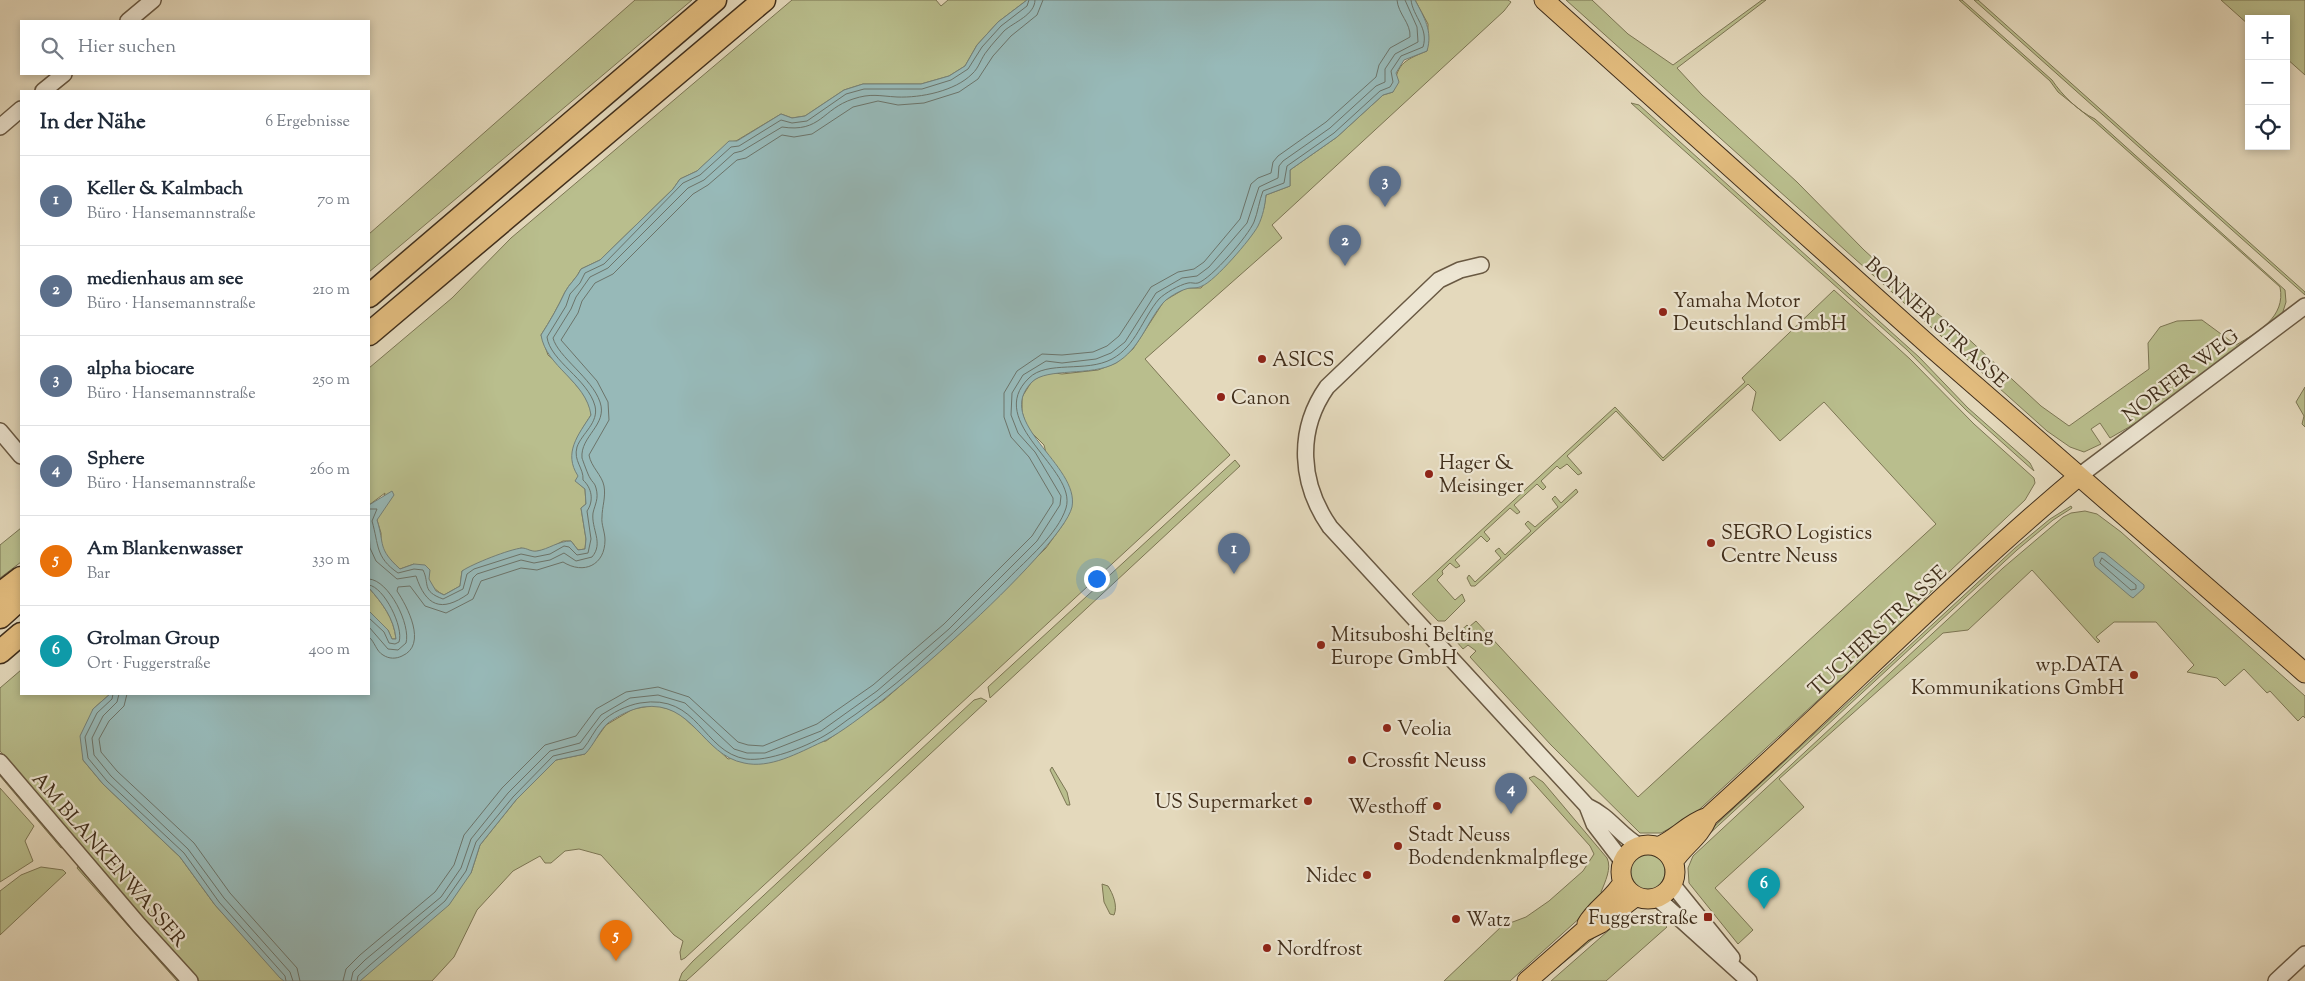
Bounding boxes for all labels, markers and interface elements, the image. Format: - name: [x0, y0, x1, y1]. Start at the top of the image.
- map controls: [2245, 15, 2290, 150]
- button: +: [2245, 15, 2290, 60]
- search box: [20, 20, 370, 75]
- icon: search: [38, 34, 66, 62]
- text: Hier suchen: [78, 34, 176, 61]
- button: −: [2245, 60, 2290, 105]
- button: locate: [2245, 105, 2290, 150]
- text: In der Nähe: [40, 108, 146, 138]
- text: 6 Ergebnisse: [265, 111, 350, 134]
- pin: 3: [1369, 166, 1401, 207]
- text: Keller & Kalmbach: [87, 176, 243, 203]
- text: 1: [53, 189, 59, 212]
- text: 70 m: [317, 189, 350, 212]
- text: Büro · Hansemannstraße: [87, 203, 256, 226]
- pin: 2: [1329, 225, 1361, 266]
- street label: BONNER STRASSE: [1857, 251, 2013, 396]
- text: medienhaus am see: [87, 266, 243, 293]
- text: 2: [52, 279, 60, 302]
- text: 210 m: [312, 279, 350, 302]
- place label: Yamaha Motor Deutschland GmbH: [1673, 288, 1847, 340]
- text: Büro · Hansemannstraße: [87, 293, 256, 316]
- marker: Yamaha Motor Deutschland GmbH: [1657, 306, 1669, 318]
- street label: NORFER WEG: [2117, 323, 2246, 431]
- place label: ASICS: [1272, 347, 1334, 376]
- marker: ASICS: [1256, 353, 1268, 365]
- text: alpha biocare: [87, 356, 194, 383]
- text: 3: [53, 369, 59, 392]
- text: 250 m: [312, 369, 350, 392]
- text: Büro · Hansemannstraße: [87, 383, 256, 406]
- place label: Canon: [1231, 385, 1291, 414]
- marker: Canon: [1215, 391, 1227, 403]
- text: Sphere: [87, 446, 145, 473]
- place label: Hager & Meisinger: [1439, 450, 1524, 502]
- text: 4: [52, 459, 60, 482]
- text: 260 m: [309, 459, 350, 482]
- marker: Hager & Meisinger: [1423, 468, 1435, 480]
- text: Büro · Hansemannstraße: [87, 473, 256, 496]
- place label: SEGRO Logistics Centre Neuss: [1721, 520, 1872, 572]
- pin: 1: [1218, 533, 1250, 574]
- text: Am Blankenwasser: [87, 536, 243, 563]
- marker: SEGRO Logistics Centre Neuss: [1705, 537, 1717, 549]
- text: 5: [53, 549, 59, 572]
- text: 330 m: [312, 549, 350, 572]
- street label: TUCHERSTRASSE: [1803, 560, 1955, 704]
- text: Bar: [87, 563, 110, 586]
- your location: [1084, 566, 1110, 592]
- place label: Mitsuboshi Belting Europe GmbH: [1331, 622, 1494, 674]
- text: Grolman Group: [87, 626, 220, 653]
- text: 6: [52, 639, 60, 662]
- text: 400 m: [309, 639, 350, 662]
- marker: Mitsuboshi Belting Europe GmbH: [1315, 639, 1327, 651]
- place label: wp.DATA Kommunikations GmbH: [1911, 652, 2124, 704]
- text: Ort · Fuggerstraße: [87, 653, 211, 676]
- marker: wp.DATA Kommunikations GmbH: [2128, 669, 2140, 681]
- place label: Veolia: [1397, 716, 1452, 745]
- marker: Veolia: [1381, 722, 1393, 734]
- place label: Crossfit Neuss: [1362, 748, 1486, 777]
- marker: Crossfit Neuss: [1346, 754, 1358, 766]
- street label: AM BLANKENWASSER: [24, 767, 193, 955]
- pin: 4: [1495, 773, 1527, 814]
- place label: US Supermarket: [1155, 789, 1298, 818]
- place label: Westhoff: [1348, 794, 1428, 823]
- marker: US Supermarket: [1302, 795, 1314, 807]
- marker: Westhoff: [1431, 800, 1443, 812]
- place label: Stadt Neuss Bodendenkmalpflege: [1408, 822, 1588, 874]
- marker: Stadt Neuss Bodendenkmalpflege: [1392, 840, 1404, 852]
- place label: Nidec: [1306, 863, 1357, 892]
- pin: 6: [1748, 868, 1780, 909]
- marker: Nidec: [1361, 869, 1373, 881]
- place label: Fuggerstraße: [1588, 905, 1698, 934]
- place label: Watz: [1466, 907, 1510, 936]
- marker: Fuggerstraße: [1702, 911, 1714, 923]
- marker: Watz: [1450, 913, 1462, 925]
- pin: 5: [600, 920, 632, 961]
- place label: Nordfrost: [1277, 936, 1363, 965]
- marker: Nordfrost: [1261, 942, 1273, 954]

